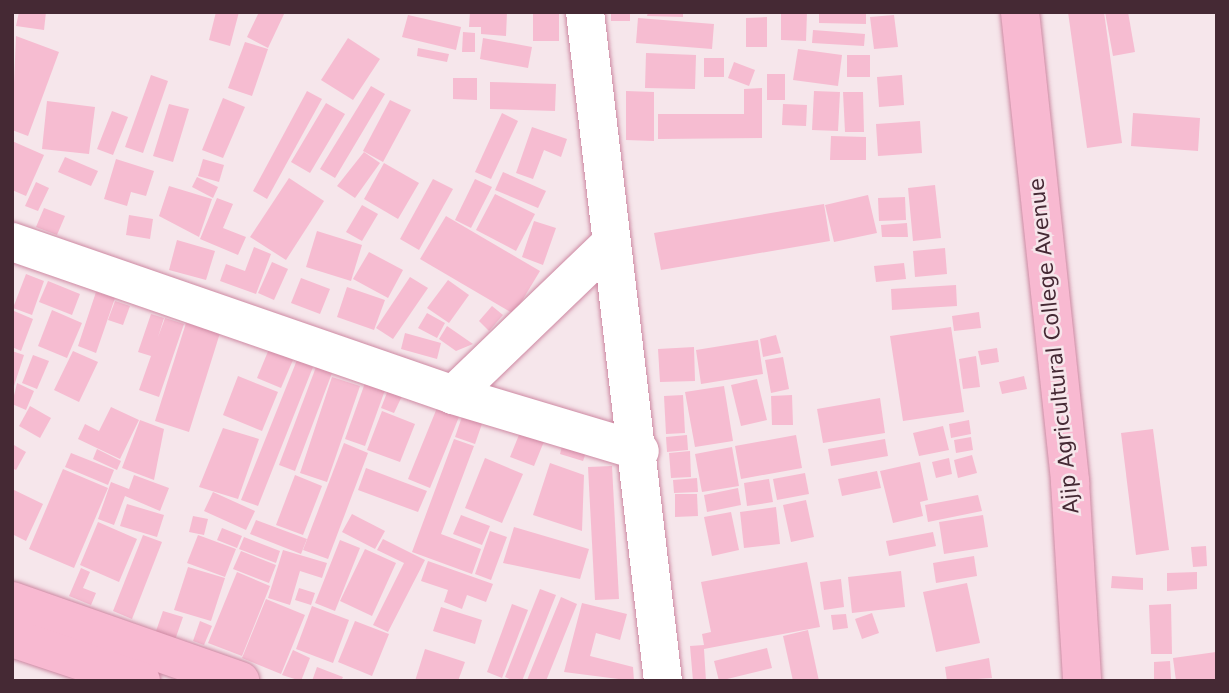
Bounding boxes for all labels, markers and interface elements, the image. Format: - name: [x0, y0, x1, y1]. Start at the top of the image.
- street label: Ajip Agricultural College Avenue: [1024, 177, 1084, 515]

